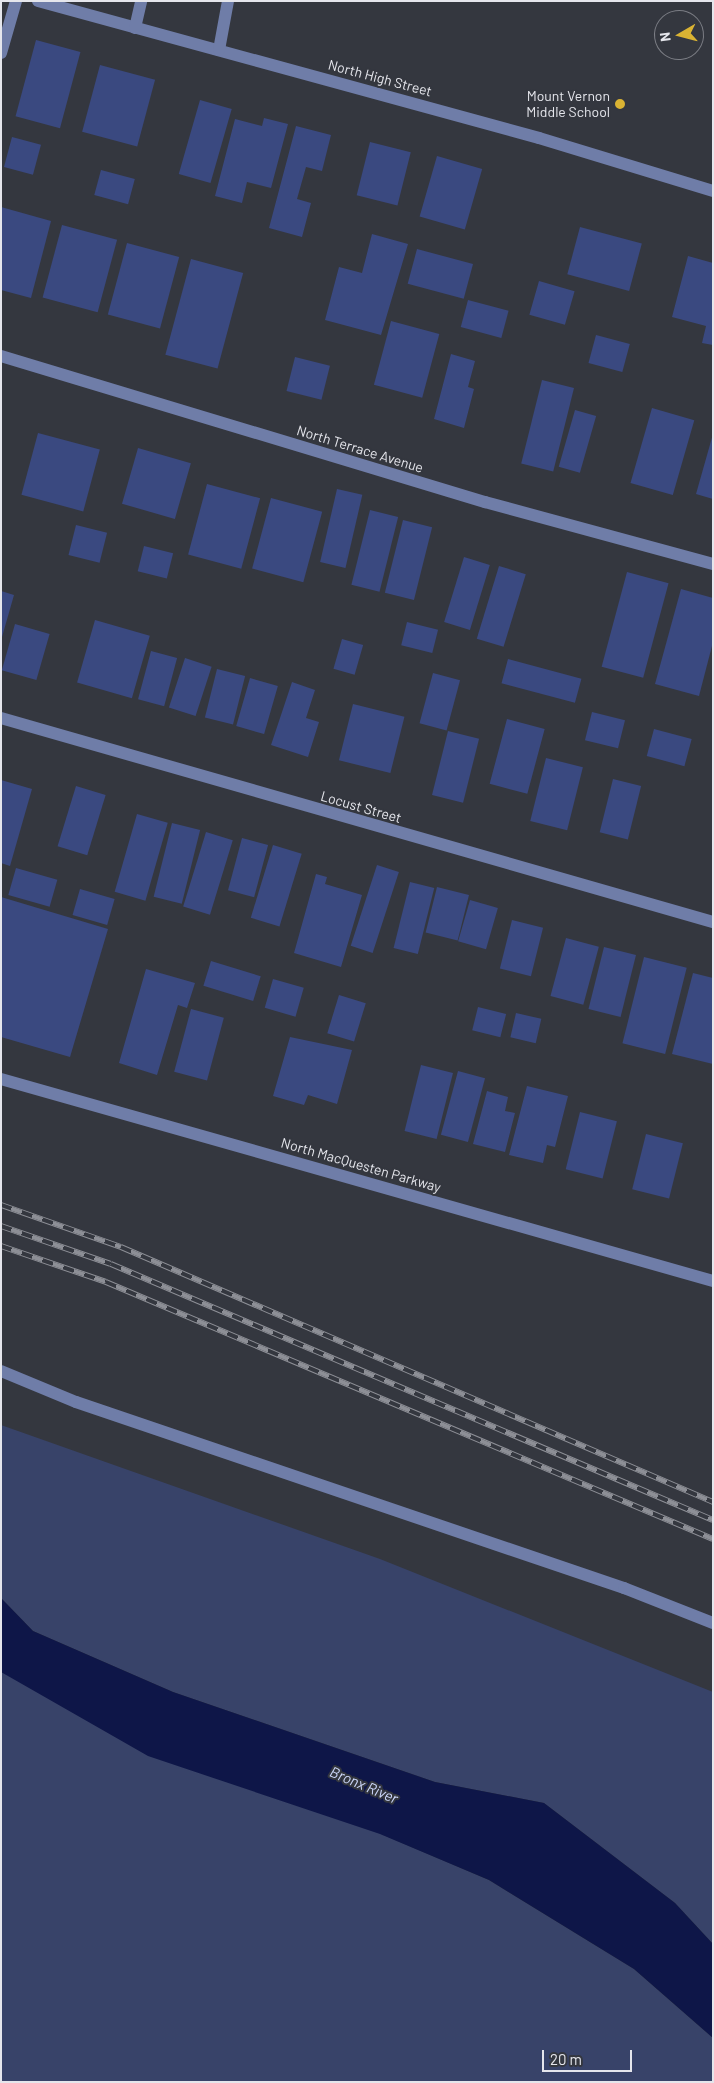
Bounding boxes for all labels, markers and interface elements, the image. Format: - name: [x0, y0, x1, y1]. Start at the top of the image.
- north arrow: [654, 10, 704, 60]
- text: N: [656, 31, 674, 43]
- street label: North High Street: [326, 56, 434, 100]
- place label: Mount Vernon Middle School: [526, 88, 610, 120]
- marker: Mount Vernon Middle School: [614, 98, 626, 110]
- street label: North Terrace Avenue: [295, 422, 425, 476]
- street label: Locust Street: [319, 787, 403, 827]
- street label: North MacQuesten Parkway: [279, 1134, 443, 1196]
- water label: Bronx River: [327, 1763, 401, 1807]
- scale bar: [544, 2040, 634, 2072]
- text: 20 m: [550, 2050, 582, 2068]

